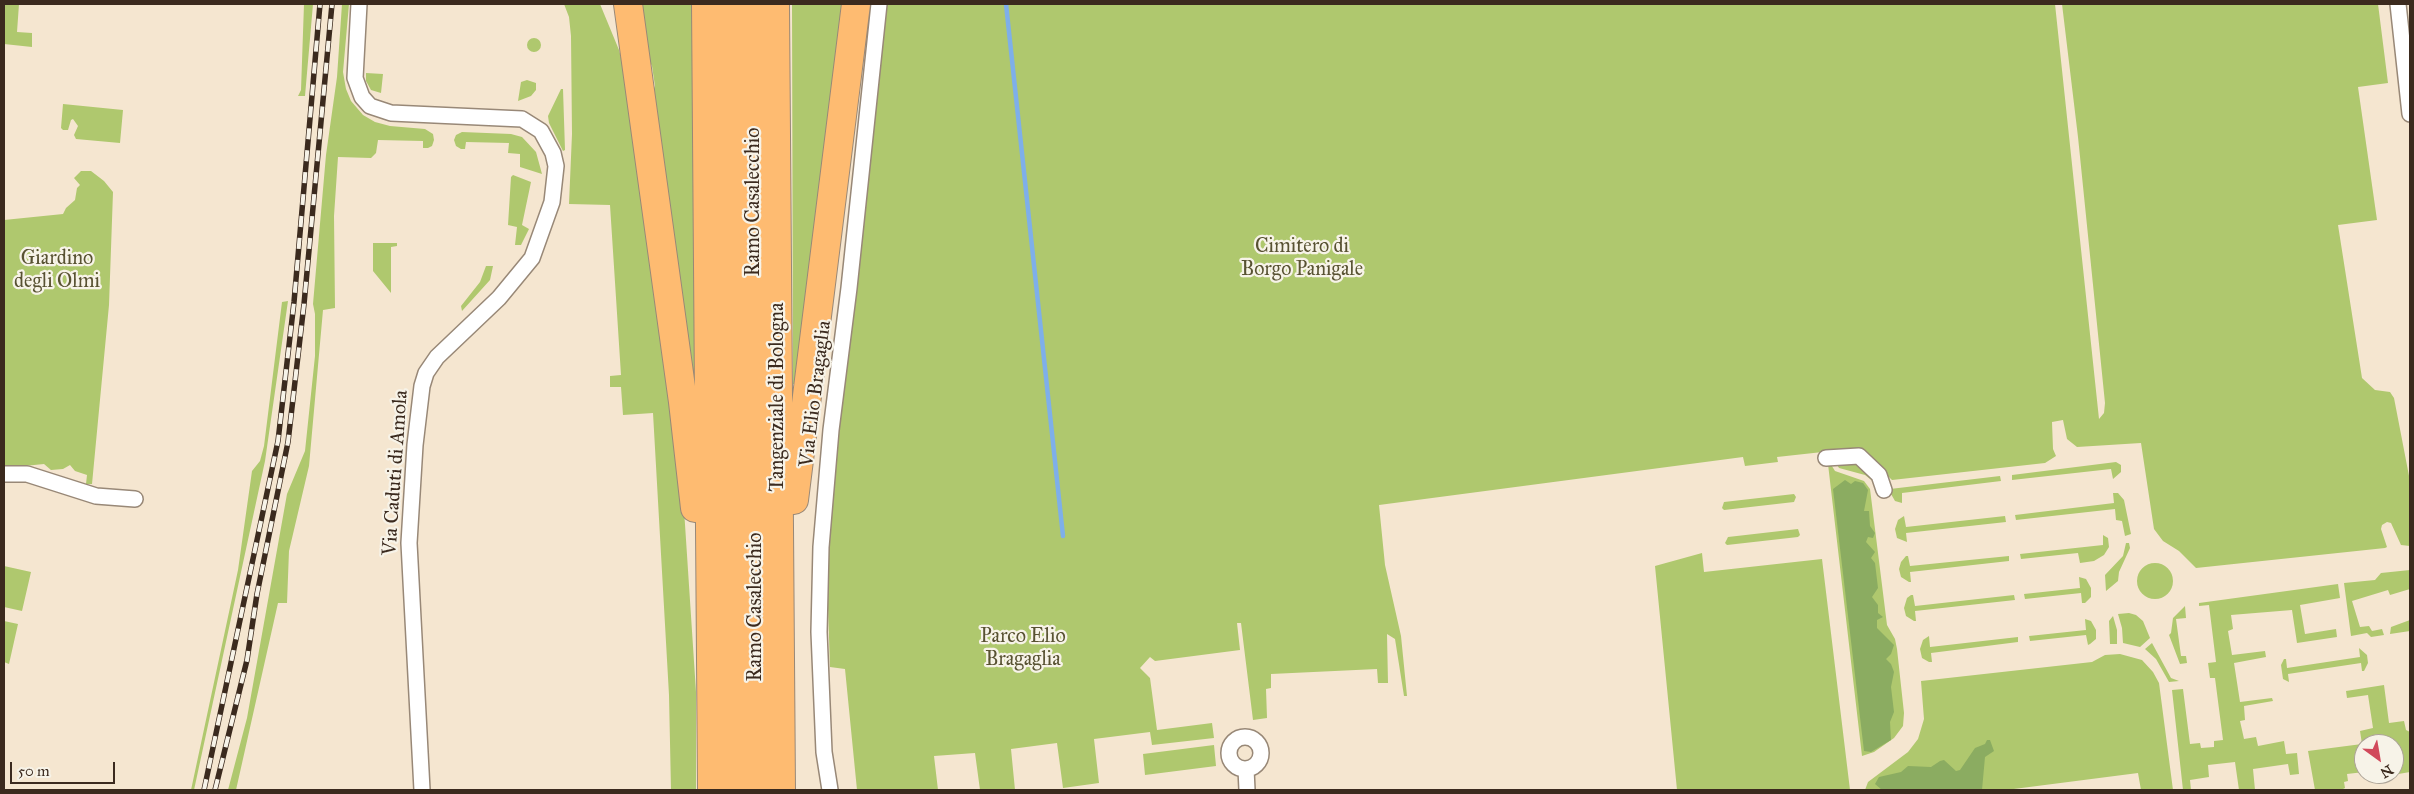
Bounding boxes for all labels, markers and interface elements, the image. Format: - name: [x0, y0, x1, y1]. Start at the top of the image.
- street label: Ramo Casalecchio: [742, 128, 766, 276]
- park label: Cimitero di Borgo Panigale: [1241, 235, 1363, 282]
- park label: Giardino degli Olmi: [14, 247, 100, 294]
- street label: Tangenziale di Bologna: [766, 303, 790, 491]
- street label: Via Elio Bragaglia: [795, 319, 837, 469]
- street label: Via Caduti di Amola: [378, 389, 414, 557]
- street label: Ramo Casalecchio: [744, 533, 768, 681]
- park label: Parco Elio Bragaglia: [980, 625, 1066, 672]
- north arrow: [2354, 734, 2404, 784]
- scale bar: [12, 752, 118, 784]
- text: N: [2377, 761, 2396, 782]
- text: 50 m: [18, 762, 50, 780]

